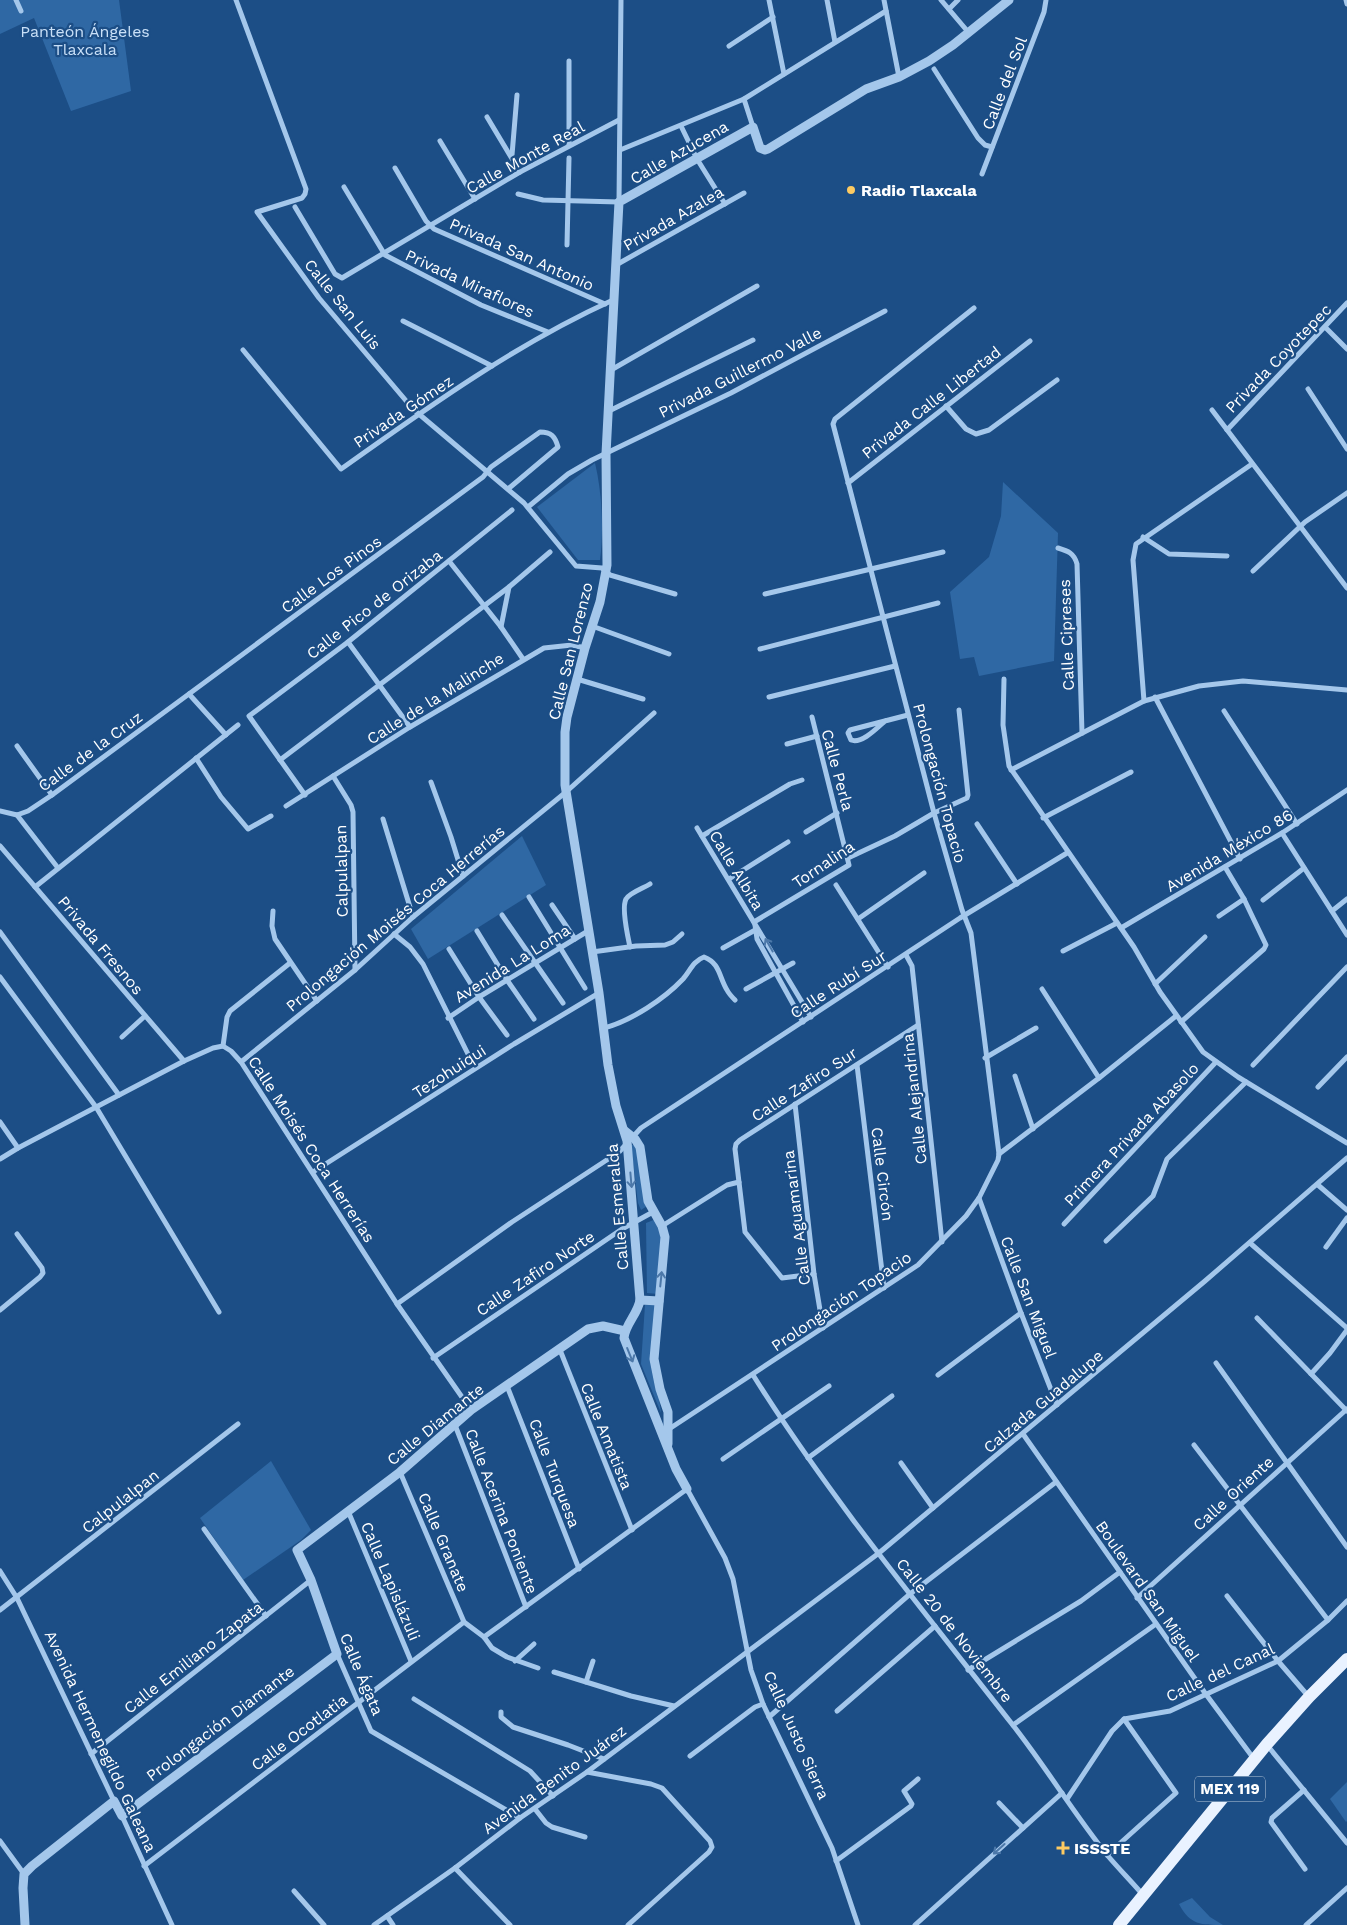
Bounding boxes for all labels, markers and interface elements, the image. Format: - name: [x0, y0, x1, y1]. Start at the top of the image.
- park label: Panteón Ángeles Tlaxcala: [20, 22, 150, 59]
- street label: Calle del Sol: [978, 34, 1031, 132]
- street label: Calle Monte Real: [463, 117, 588, 198]
- street label: Calle Azucena: [627, 117, 732, 188]
- place label: Radio Tlaxcala: [861, 181, 977, 200]
- street label: Privada Azalea: [620, 182, 727, 255]
- marker: Radio Tlaxcala: [845, 184, 857, 196]
- street label: Privada San Antonio: [447, 214, 597, 295]
- street label: Privada Miraflores: [402, 245, 537, 322]
- street label: Calle San Luis: [300, 255, 385, 353]
- street label: Privada Coyotepec: [1221, 300, 1335, 417]
- street label: Privada Guillermo Valle: [656, 323, 825, 422]
- street label: Privada Calle Libertad: [858, 342, 1005, 463]
- street label: Privada Gómez: [350, 371, 457, 452]
- street label: Calle Los Pinos: [277, 532, 385, 617]
- street label: Calle Pico de Orizaba: [303, 546, 446, 663]
- street label: Calle Cipreses: [1055, 579, 1078, 691]
- street label: Calle San Lorenzo: [544, 580, 597, 722]
- street label: Calle de la Malinche: [363, 648, 507, 748]
- street label: Prolongación Topacio: [909, 701, 970, 865]
- street label: Calle de la Cruz: [34, 707, 146, 796]
- street label: Calle Perla: [817, 727, 858, 813]
- street label: Avenida México 86: [1162, 805, 1296, 896]
- street label: Prolongación Moisés Coca Herrerías: [282, 821, 509, 1016]
- street label: Calpulalpan: [331, 824, 352, 917]
- street label: Calle Albita: [705, 827, 768, 913]
- street label: Tornalina: [788, 837, 858, 892]
- street label: Privada Fresnos: [54, 892, 147, 998]
- street label: Avenida La Loma: [451, 920, 574, 1007]
- one-way arrow: [764, 937, 774, 952]
- street label: Calle Rubí Sur: [786, 946, 890, 1023]
- street label: Calle Alejandrina: [898, 1033, 931, 1165]
- street label: Tezohuiqui: [409, 1041, 489, 1102]
- street label: Calle Zafiro Sur: [748, 1043, 861, 1126]
- street label: Calle Moisés Coca Herrerías: [244, 1053, 379, 1246]
- street label: Primera Privada Abasolo: [1060, 1059, 1203, 1210]
- street label: Calle Circón: [867, 1126, 898, 1222]
- street label: Calle Esmeralda: [603, 1143, 632, 1271]
- street label: Calle Aguamarina: [779, 1149, 814, 1287]
- one-way arrow: [626, 1171, 635, 1187]
- street label: Calle Zafiro Norte: [472, 1227, 598, 1320]
- street label: Calle San Miguel: [996, 1233, 1061, 1361]
- street label: Prolongación Topacio: [768, 1247, 915, 1355]
- one-way arrow: [656, 1271, 666, 1287]
- street label: Calzada Guadalupe: [980, 1346, 1107, 1457]
- one-way arrow: [627, 1347, 636, 1362]
- street label: Calle Diamante: [383, 1379, 488, 1469]
- street label: Calle Amatista: [576, 1380, 637, 1492]
- street label: Calle Turquesa: [525, 1416, 584, 1530]
- street label: Calle Acerina Poniente: [461, 1426, 542, 1597]
- street label: Calle Oriente: [1189, 1452, 1278, 1535]
- street label: Calpulalpan: [78, 1465, 163, 1537]
- street label: Calle Granate: [414, 1490, 473, 1595]
- street label: Boulevard San Miguel: [1092, 1517, 1204, 1666]
- street label: Calle Lapislázuli: [357, 1519, 424, 1644]
- street label: Calle 20 de Noviembre: [892, 1554, 1017, 1706]
- street label: Calle Emiliano Zapata: [120, 1597, 267, 1718]
- street label: Avenida Hermenegildo Galeana: [41, 1627, 160, 1855]
- street label: Calle Ágata: [336, 1630, 387, 1718]
- street label: Calle del Canal: [1163, 1639, 1278, 1706]
- street label: Prolongación Diamante: [142, 1661, 298, 1785]
- street label: Calle Justo Sierra: [760, 1668, 833, 1802]
- street label: Calle Ocotlatia: [248, 1690, 351, 1775]
- street label: Avenida Benito Juárez: [479, 1721, 630, 1838]
- road number: MEX 119: [1195, 1776, 1265, 1802]
- place label: ISSSTE: [1074, 1839, 1130, 1858]
- marker: ISSSTE: [1056, 1841, 1070, 1855]
- one-way arrow: [993, 1843, 1006, 1855]

